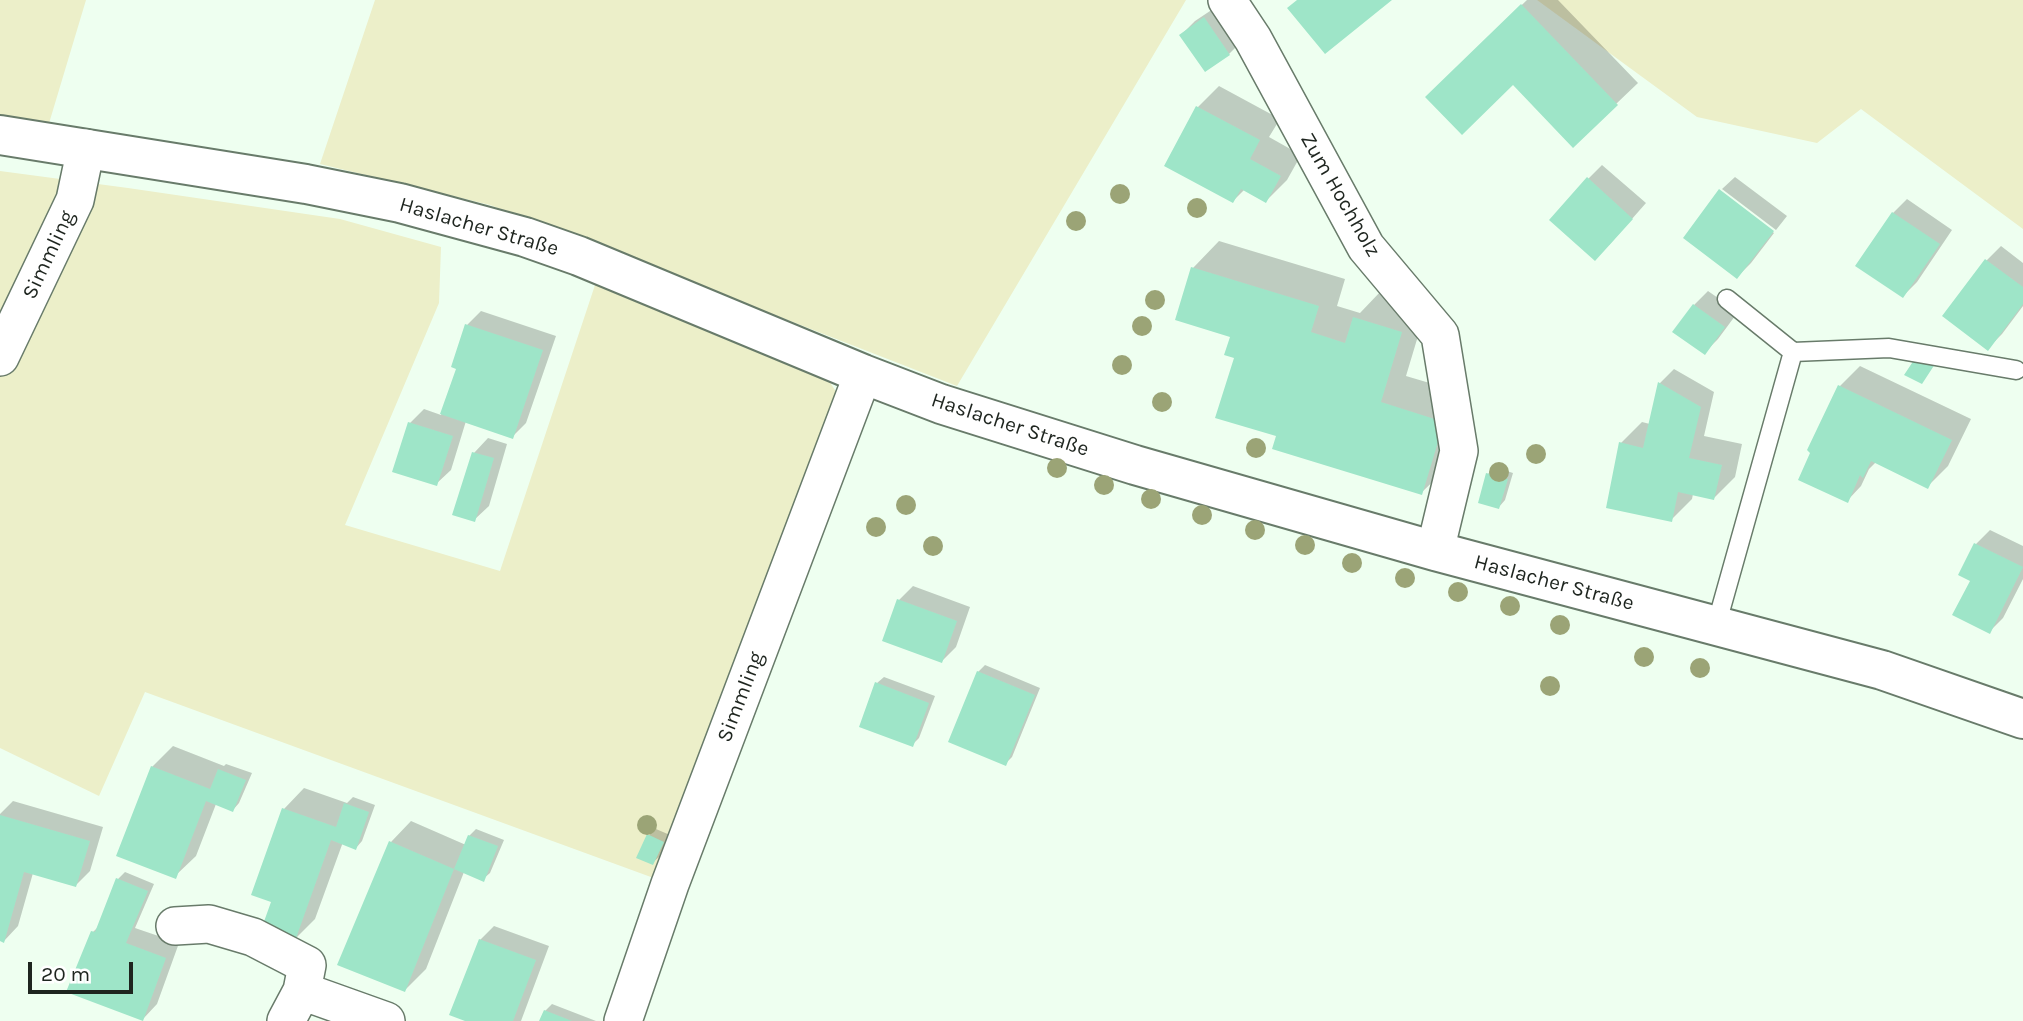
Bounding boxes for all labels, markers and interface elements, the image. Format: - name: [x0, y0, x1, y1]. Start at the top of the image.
- street label: Zum Hochholz: [1294, 129, 1386, 261]
- street label: Haslacher Straße: [397, 192, 561, 262]
- street label: Simmling: [18, 207, 80, 303]
- street label: Haslacher Straße: [928, 388, 1092, 462]
- street label: Haslacher Straße: [1471, 550, 1637, 616]
- street label: Simmling: [712, 648, 770, 746]
- scale bar: [32, 948, 136, 992]
- text: 20 m: [41, 962, 90, 986]

